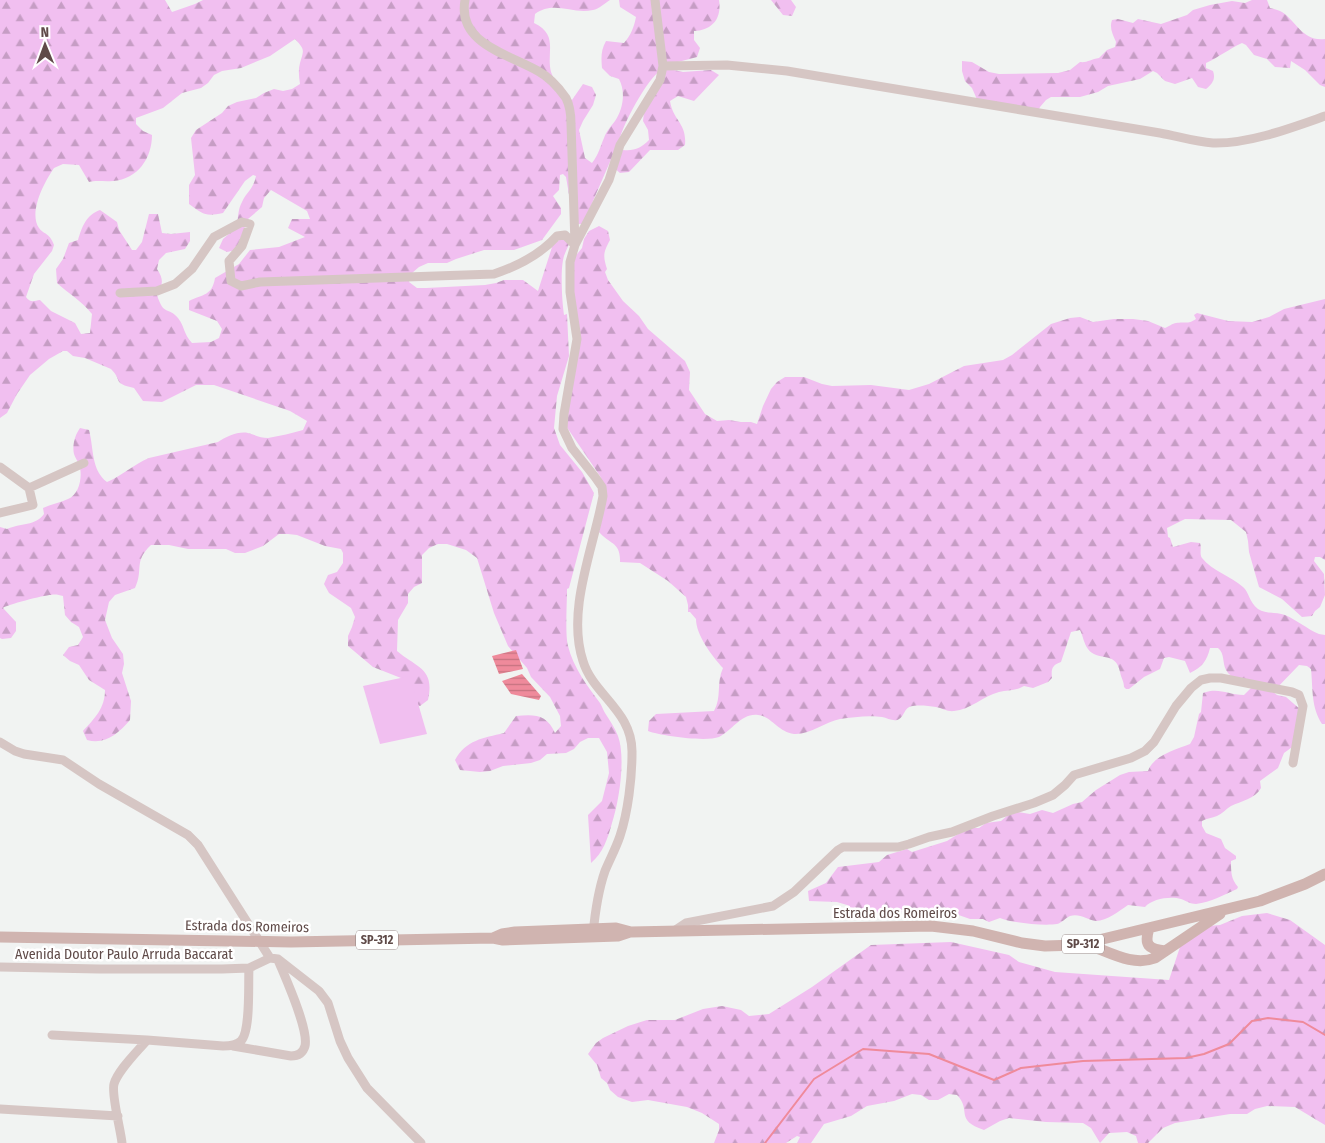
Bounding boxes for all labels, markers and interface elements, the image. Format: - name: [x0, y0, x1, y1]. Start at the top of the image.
- north arrow: [20, 20, 70, 70]
- text: N: [40, 24, 49, 41]
- street label: Estrada dos Romeiros: [833, 905, 957, 922]
- street label: Estrada dos Romeiros: [185, 917, 309, 936]
- road number: SP-312: [356, 930, 398, 950]
- road number: SP-312: [1062, 934, 1104, 954]
- street label: Avenida Doutor Paulo Arruda Baccarat: [15, 946, 233, 963]

